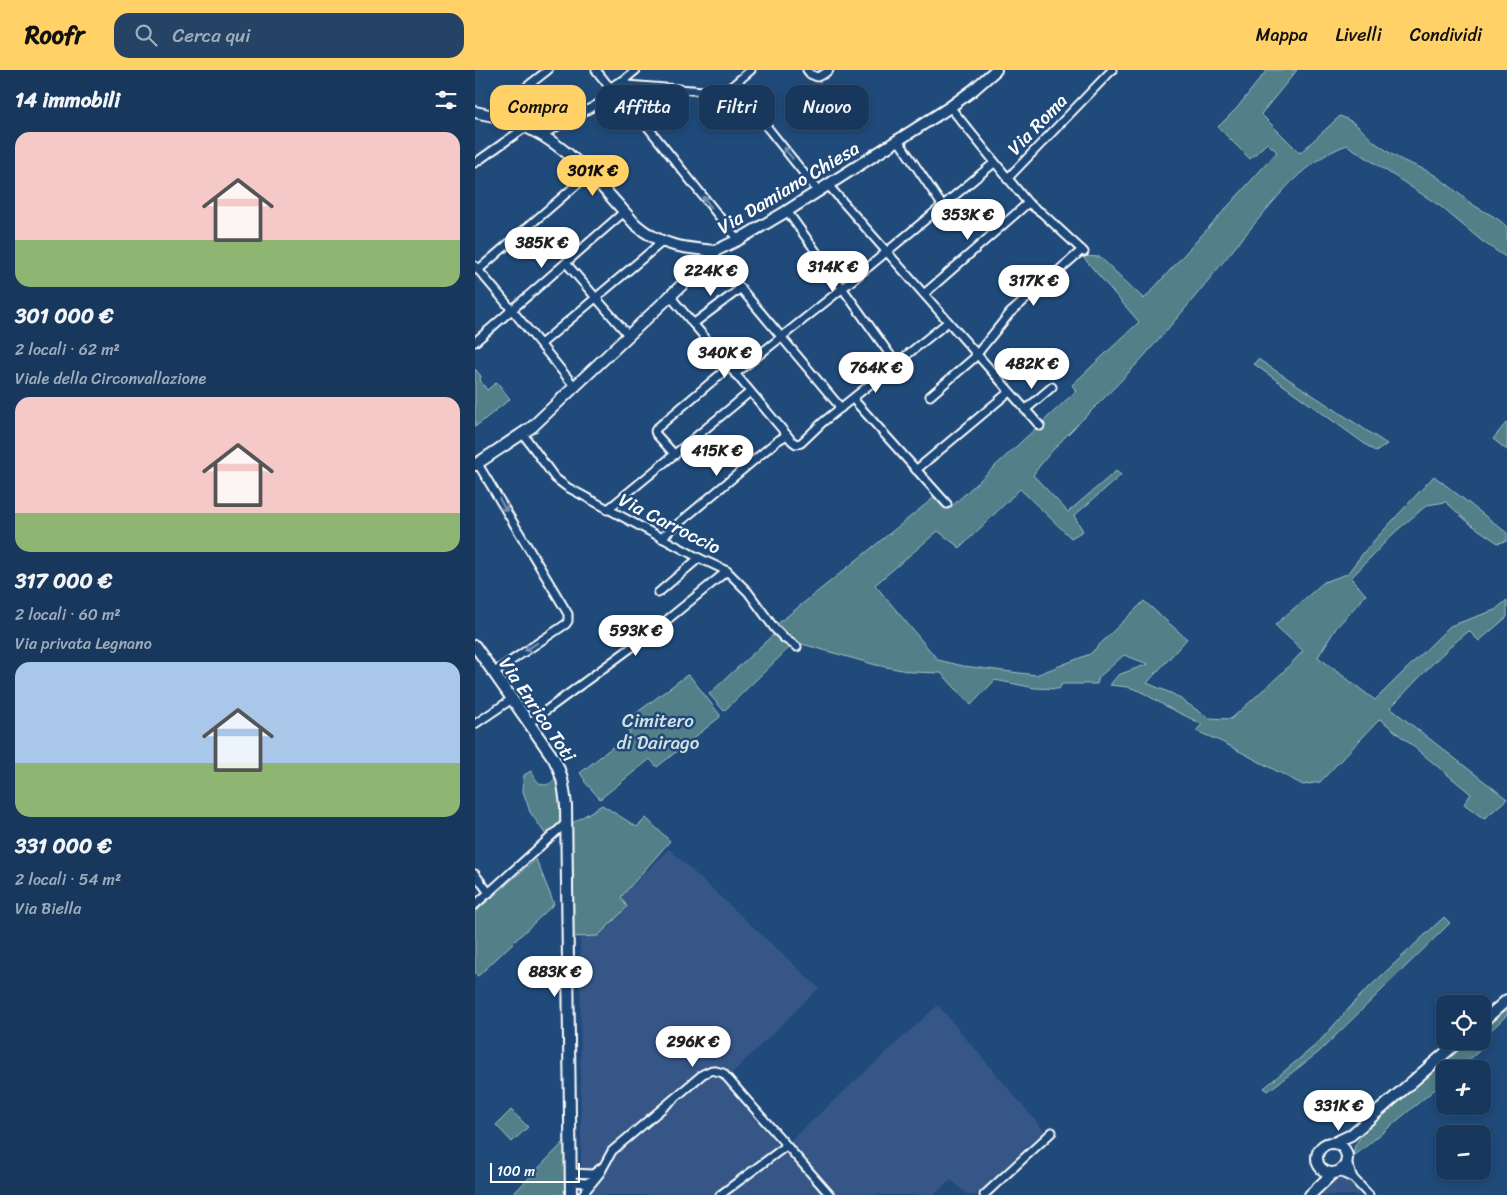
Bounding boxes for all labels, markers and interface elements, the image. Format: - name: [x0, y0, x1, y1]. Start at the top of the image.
- search box: [114, 13, 464, 58]
- text: Roofr: [25, 14, 84, 56]
- text: Cerca qui: [172, 19, 251, 52]
- text: Mappa: [1256, 19, 1308, 51]
- text: Livelli: [1336, 19, 1382, 51]
- text: Condividi: [1410, 19, 1482, 51]
- icon: search: [132, 21, 160, 49]
- text: 14 immobili: [15, 81, 120, 119]
- chip: Compra: [490, 85, 586, 130]
- chip: Affitta: [596, 85, 689, 130]
- chip: Filtri: [699, 85, 775, 130]
- chip: Nuovo: [785, 85, 869, 130]
- street label: Via Roma: [999, 85, 1076, 163]
- icon: filters: [432, 86, 460, 114]
- street label: Via Damiano Chiesa: [711, 132, 866, 243]
- one-way arrow: [782, 146, 793, 159]
- pin: 301K €: [552, 154, 634, 197]
- text: 301K €: [568, 156, 618, 185]
- icon: home: [193, 165, 283, 255]
- one-way arrow: [702, 195, 713, 208]
- pin: 353K €: [927, 198, 1009, 241]
- text: 353K €: [942, 200, 994, 229]
- pin: 385K €: [501, 226, 583, 269]
- text: 385K €: [516, 228, 568, 257]
- pin: 314K €: [792, 250, 874, 293]
- text: 314K €: [808, 252, 858, 281]
- pin: 224K €: [670, 254, 752, 297]
- text: 224K €: [685, 256, 737, 285]
- pin: 317K €: [993, 264, 1075, 307]
- text: 317K €: [1009, 266, 1059, 295]
- text: 301 000 €: [15, 297, 114, 335]
- text: 2 locali · 62 m²: [15, 335, 120, 364]
- pin: 340K €: [684, 336, 766, 379]
- text: 340K €: [698, 338, 752, 367]
- pin: 482K €: [991, 348, 1073, 390]
- text: 482K €: [1005, 349, 1059, 378]
- pin: 764K €: [835, 352, 917, 394]
- text: 764K €: [850, 353, 902, 382]
- text: Viale della Circonvallazione: [15, 364, 206, 393]
- icon: home: [193, 430, 283, 520]
- pin: 415K €: [676, 434, 758, 477]
- text: 415K €: [691, 436, 743, 465]
- street label: Via Carroccio: [613, 483, 727, 563]
- one-way arrow: [499, 498, 509, 512]
- text: 317 000 €: [15, 562, 112, 600]
- text: 2 locali · 60 m²: [15, 600, 121, 629]
- pin: 593K €: [595, 614, 677, 657]
- text: 593K €: [610, 616, 662, 645]
- text: Via privata Legnano: [15, 629, 152, 658]
- one-way arrow: [525, 642, 539, 652]
- street label: Via Enrico Toti: [490, 650, 586, 769]
- icon: home: [193, 695, 283, 785]
- park label: Cimitero di Dairago: [617, 704, 700, 759]
- text: 331 000 €: [15, 827, 112, 865]
- text: 2 locali · 54 m²: [15, 865, 121, 894]
- text: Via Biella: [15, 894, 81, 923]
- pin: 883K €: [514, 956, 596, 998]
- text: 883K €: [529, 957, 581, 986]
- map controls: [1436, 995, 1491, 1180]
- button: locate: [1436, 995, 1491, 1050]
- pin: 296K €: [652, 1026, 734, 1068]
- text: 296K €: [667, 1027, 719, 1056]
- button: +: [1436, 1060, 1491, 1115]
- pin: 331K €: [1298, 1090, 1380, 1132]
- text: 331K €: [1315, 1091, 1363, 1120]
- button: −: [1436, 1125, 1491, 1180]
- text: 100 m: [497, 1159, 535, 1184]
- scale bar: [490, 1160, 580, 1183]

